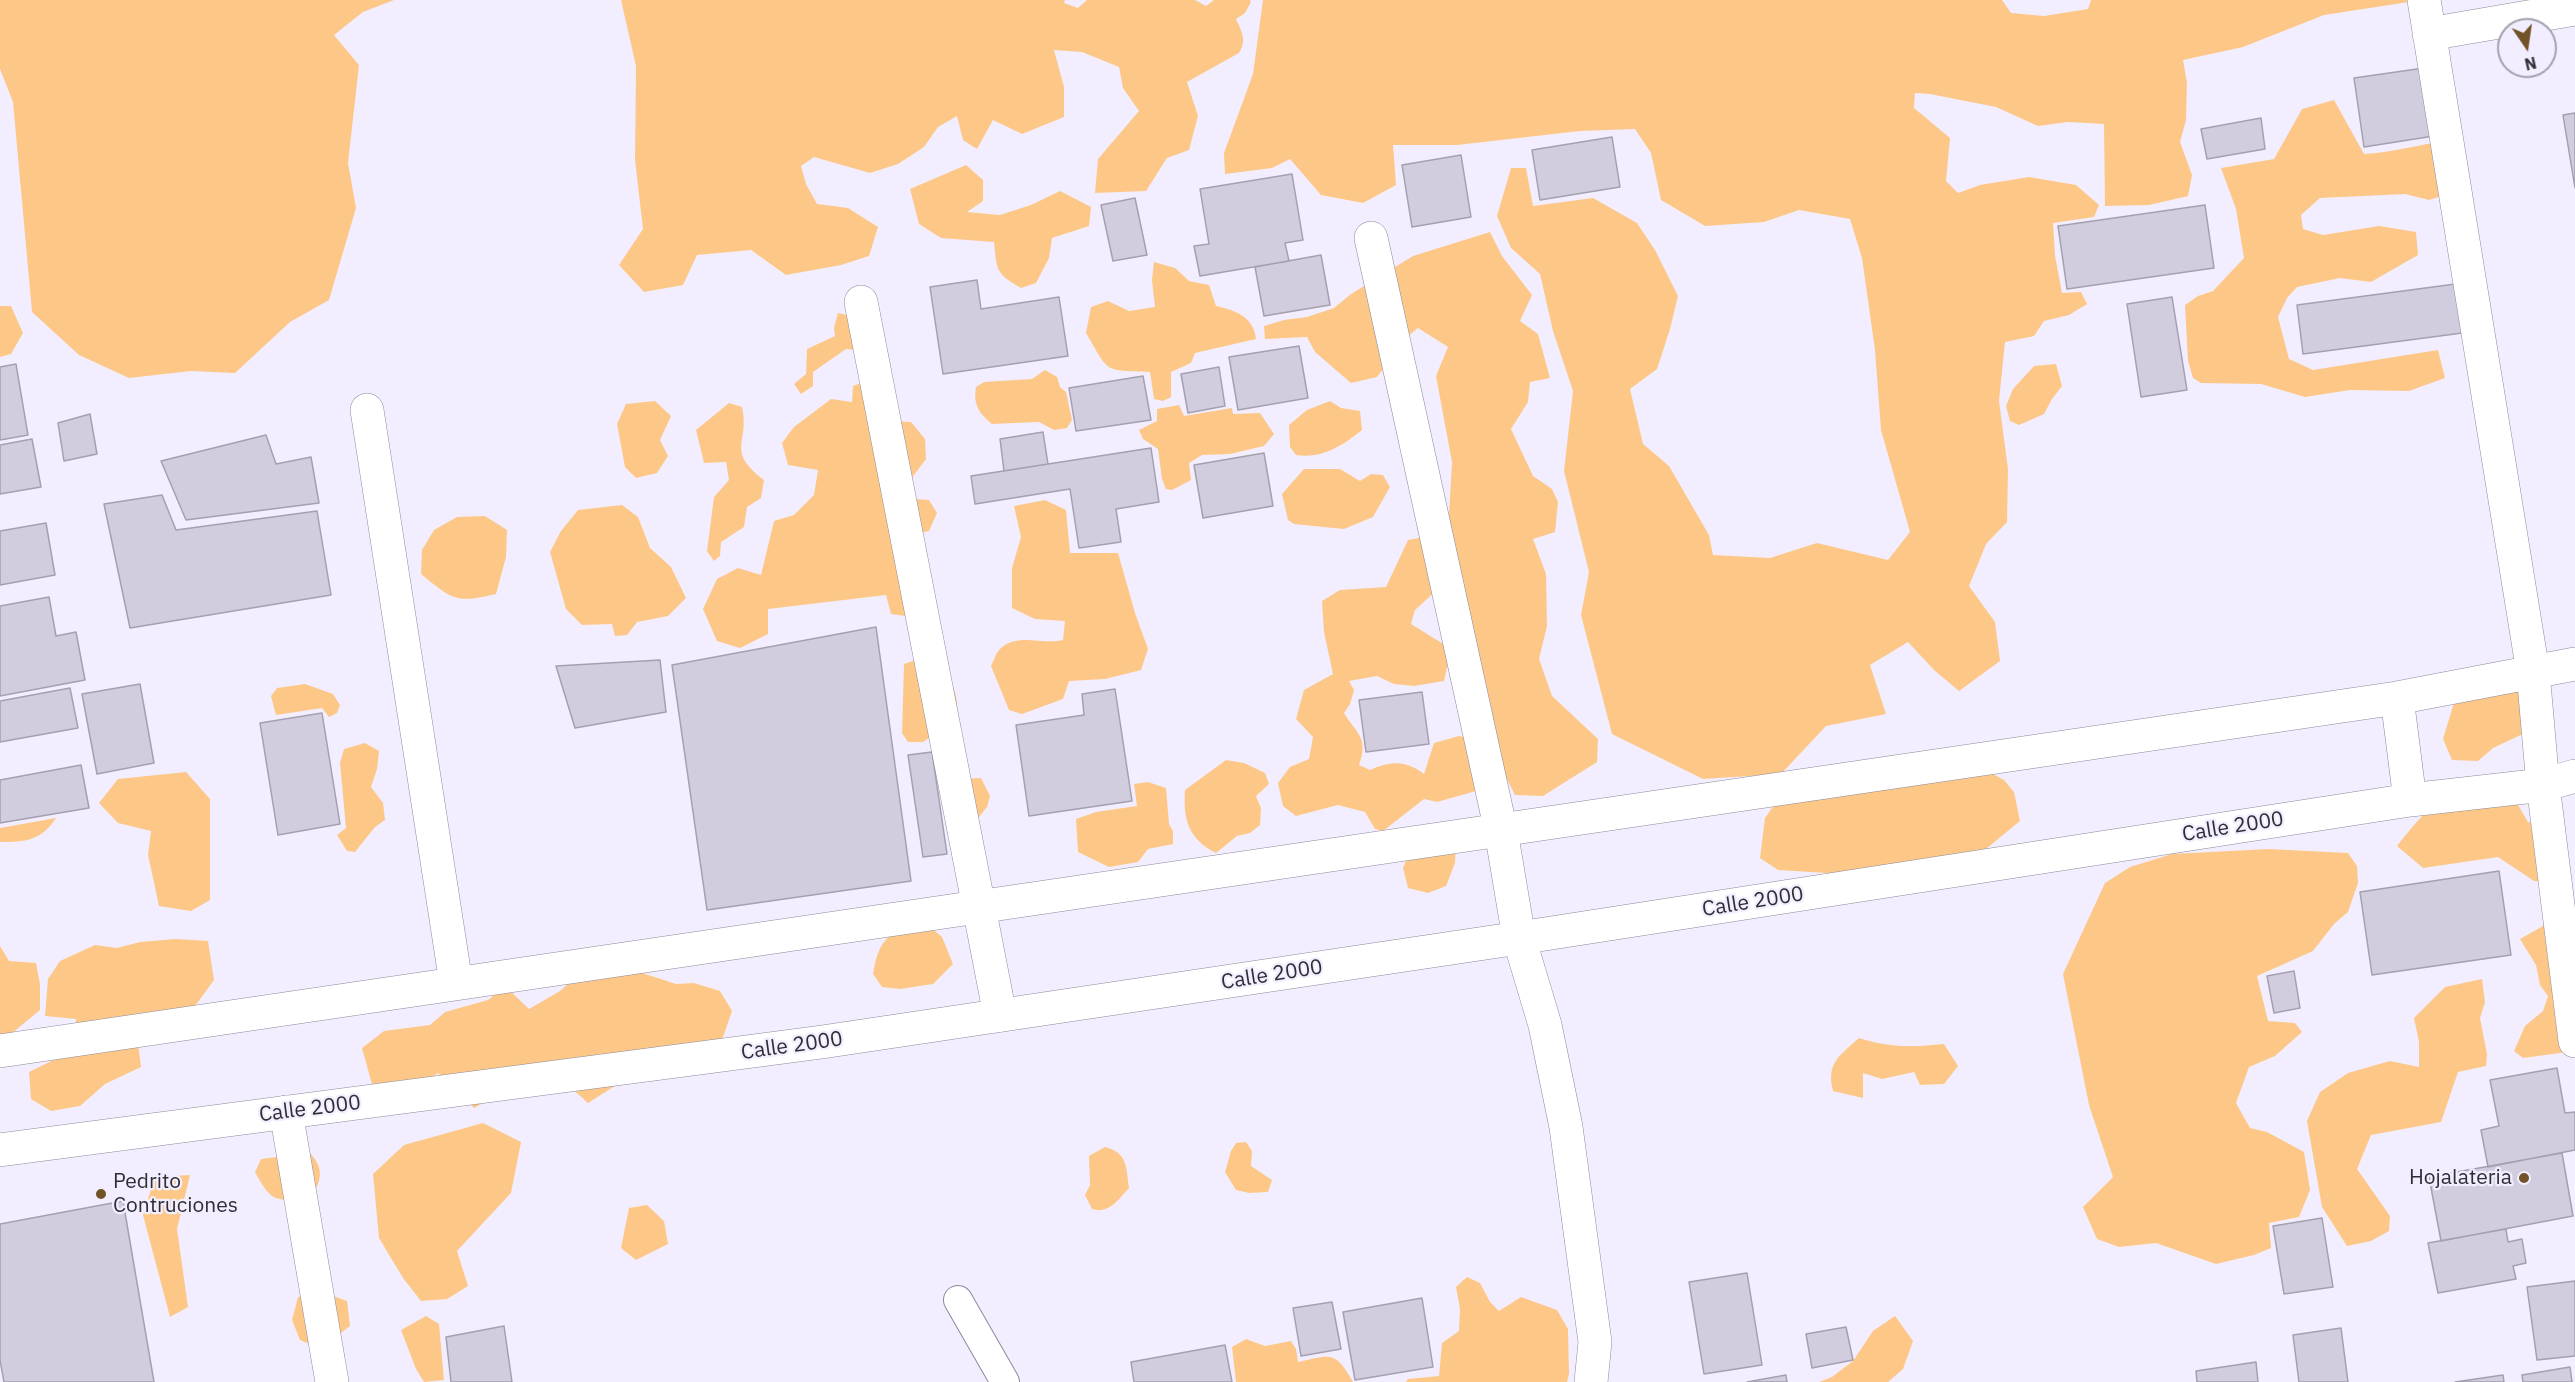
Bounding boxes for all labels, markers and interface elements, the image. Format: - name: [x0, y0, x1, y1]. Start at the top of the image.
- north arrow: [2497, 18, 2557, 78]
- text: N: [2523, 53, 2538, 75]
- street label: Calle 2000: [2180, 807, 2286, 847]
- street label: Calle 2000: [1700, 882, 1806, 922]
- street label: Calle 2000: [1219, 955, 1325, 995]
- street label: Calle 2000: [740, 1026, 844, 1066]
- street label: Calle 2000: [258, 1090, 362, 1128]
- place label: Hojalateria: [2409, 1165, 2512, 1191]
- place label: Pedrito Contruciones: [113, 1169, 238, 1219]
- marker: Hojalateria: [2517, 1171, 2531, 1185]
- marker: Pedrito Contruciones: [94, 1187, 108, 1201]

